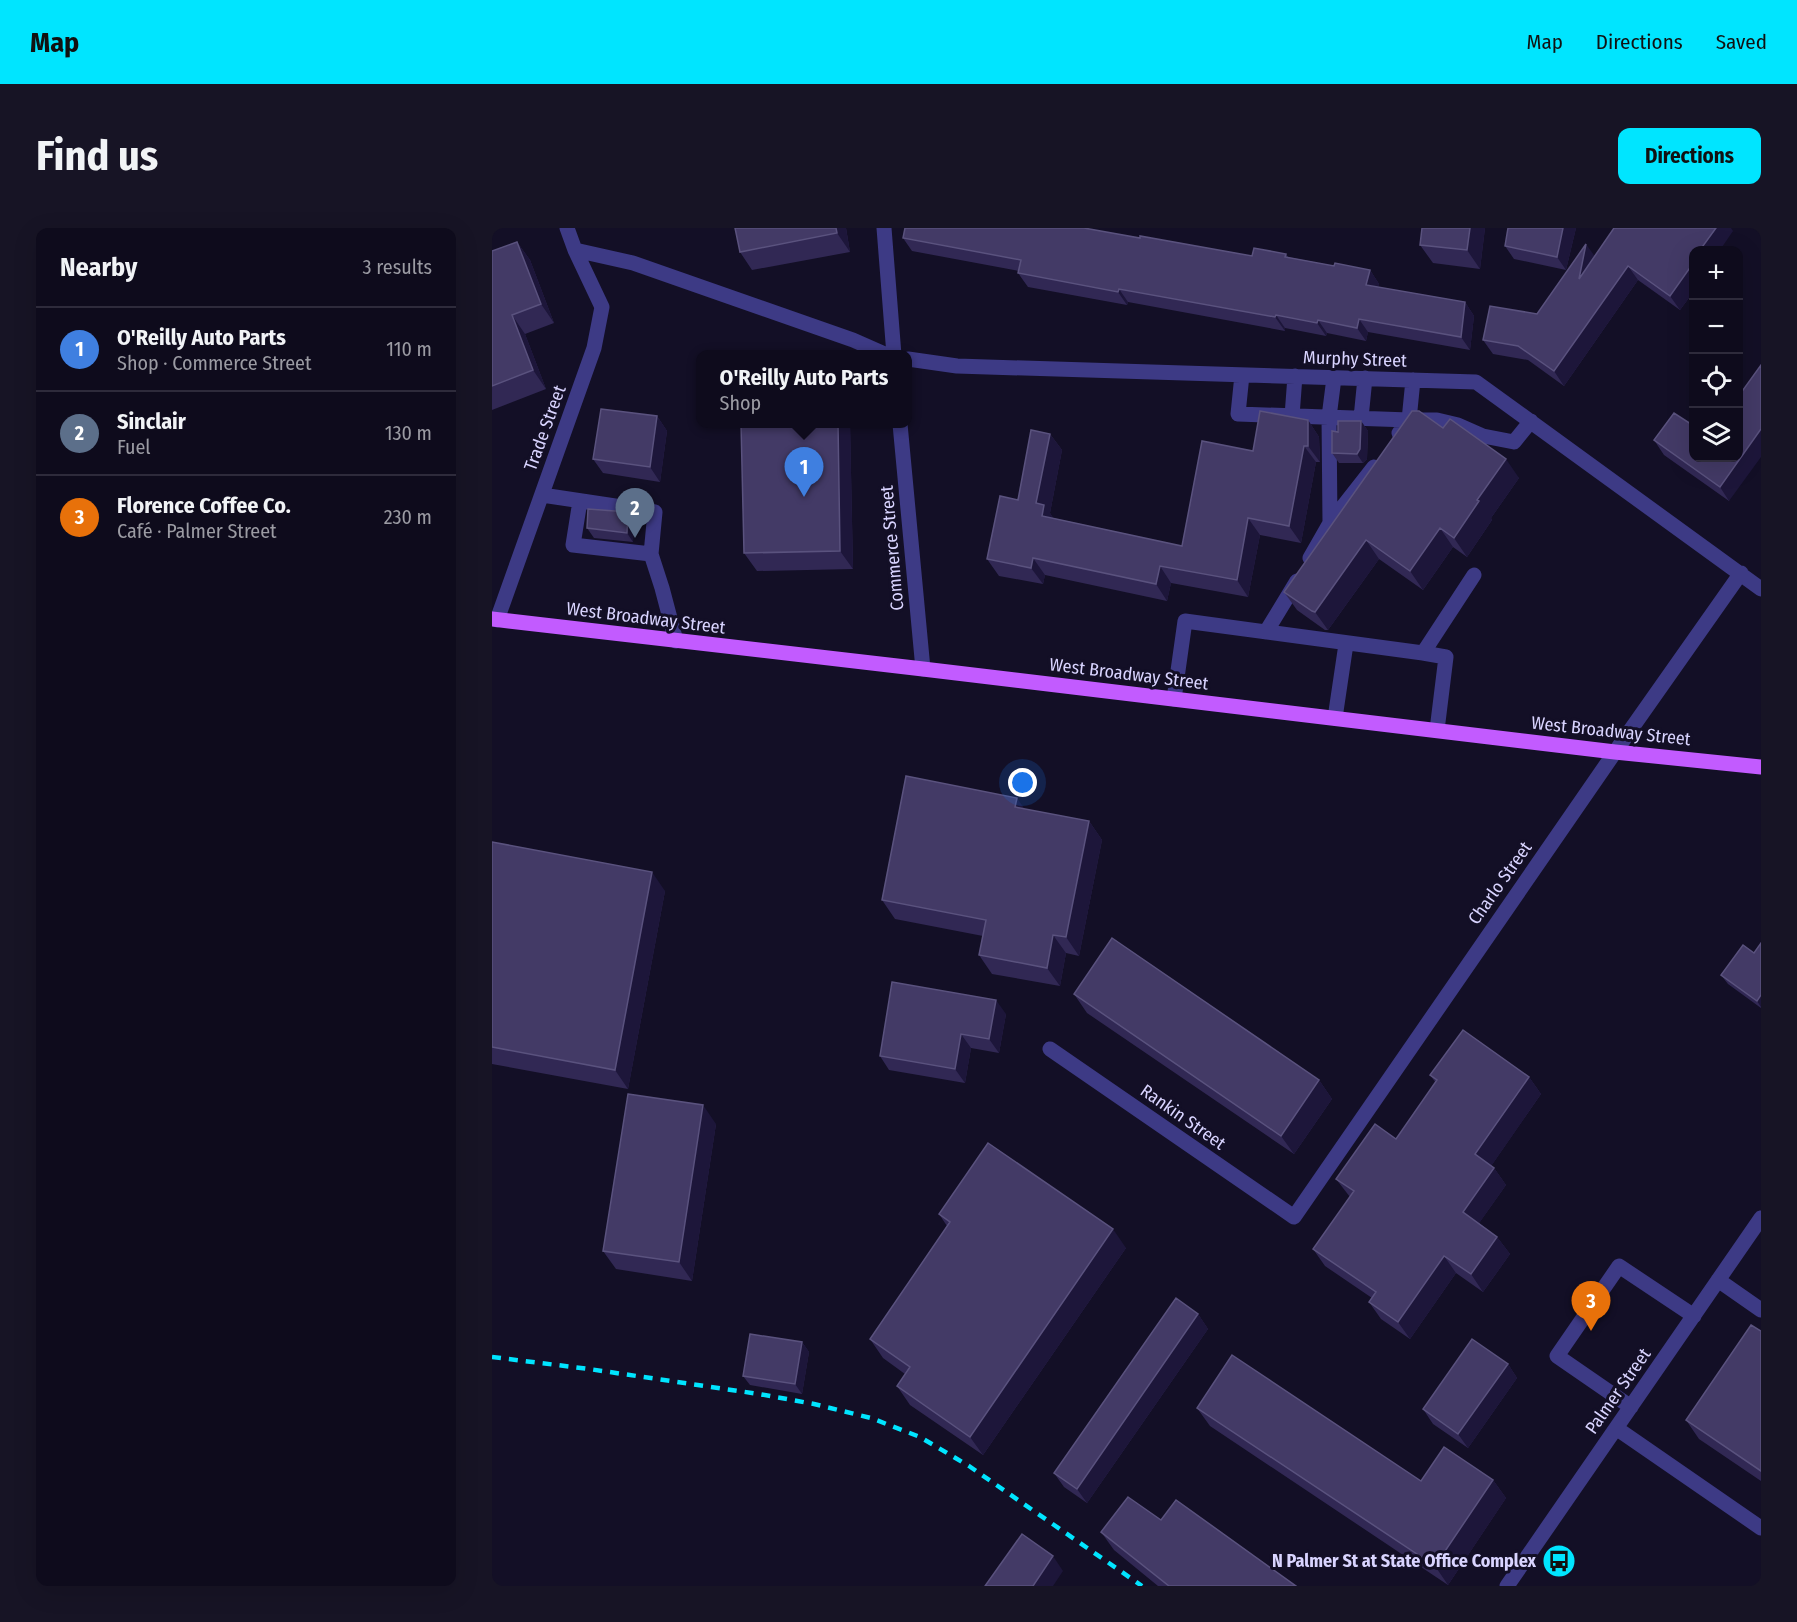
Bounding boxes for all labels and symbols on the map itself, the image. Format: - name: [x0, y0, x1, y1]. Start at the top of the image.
- street label: Murphy Street: [1303, 346, 1407, 372]
- street label: Trade Street: [519, 382, 571, 474]
- pin: 1: [784, 448, 824, 497]
- street label: Commerce Street: [876, 484, 908, 611]
- pin: 2: [616, 488, 654, 538]
- street label: West Broadway Street: [565, 597, 727, 639]
- street label: West Broadway Street: [1048, 653, 1210, 695]
- street label: West Broadway Street: [1530, 712, 1692, 750]
- your location: [1008, 768, 1037, 797]
- street label: Charlo Street: [1463, 837, 1537, 929]
- street label: Rankin Street: [1136, 1080, 1230, 1154]
- pin: 3: [1572, 1282, 1610, 1331]
- street label: Palmer Street: [1580, 1344, 1656, 1438]
- bus stop icon: N Palmer St at State Office Complex: [1541, 1543, 1577, 1579]
- place label: N Palmer St at State Office Complex: [1272, 1550, 1537, 1572]

